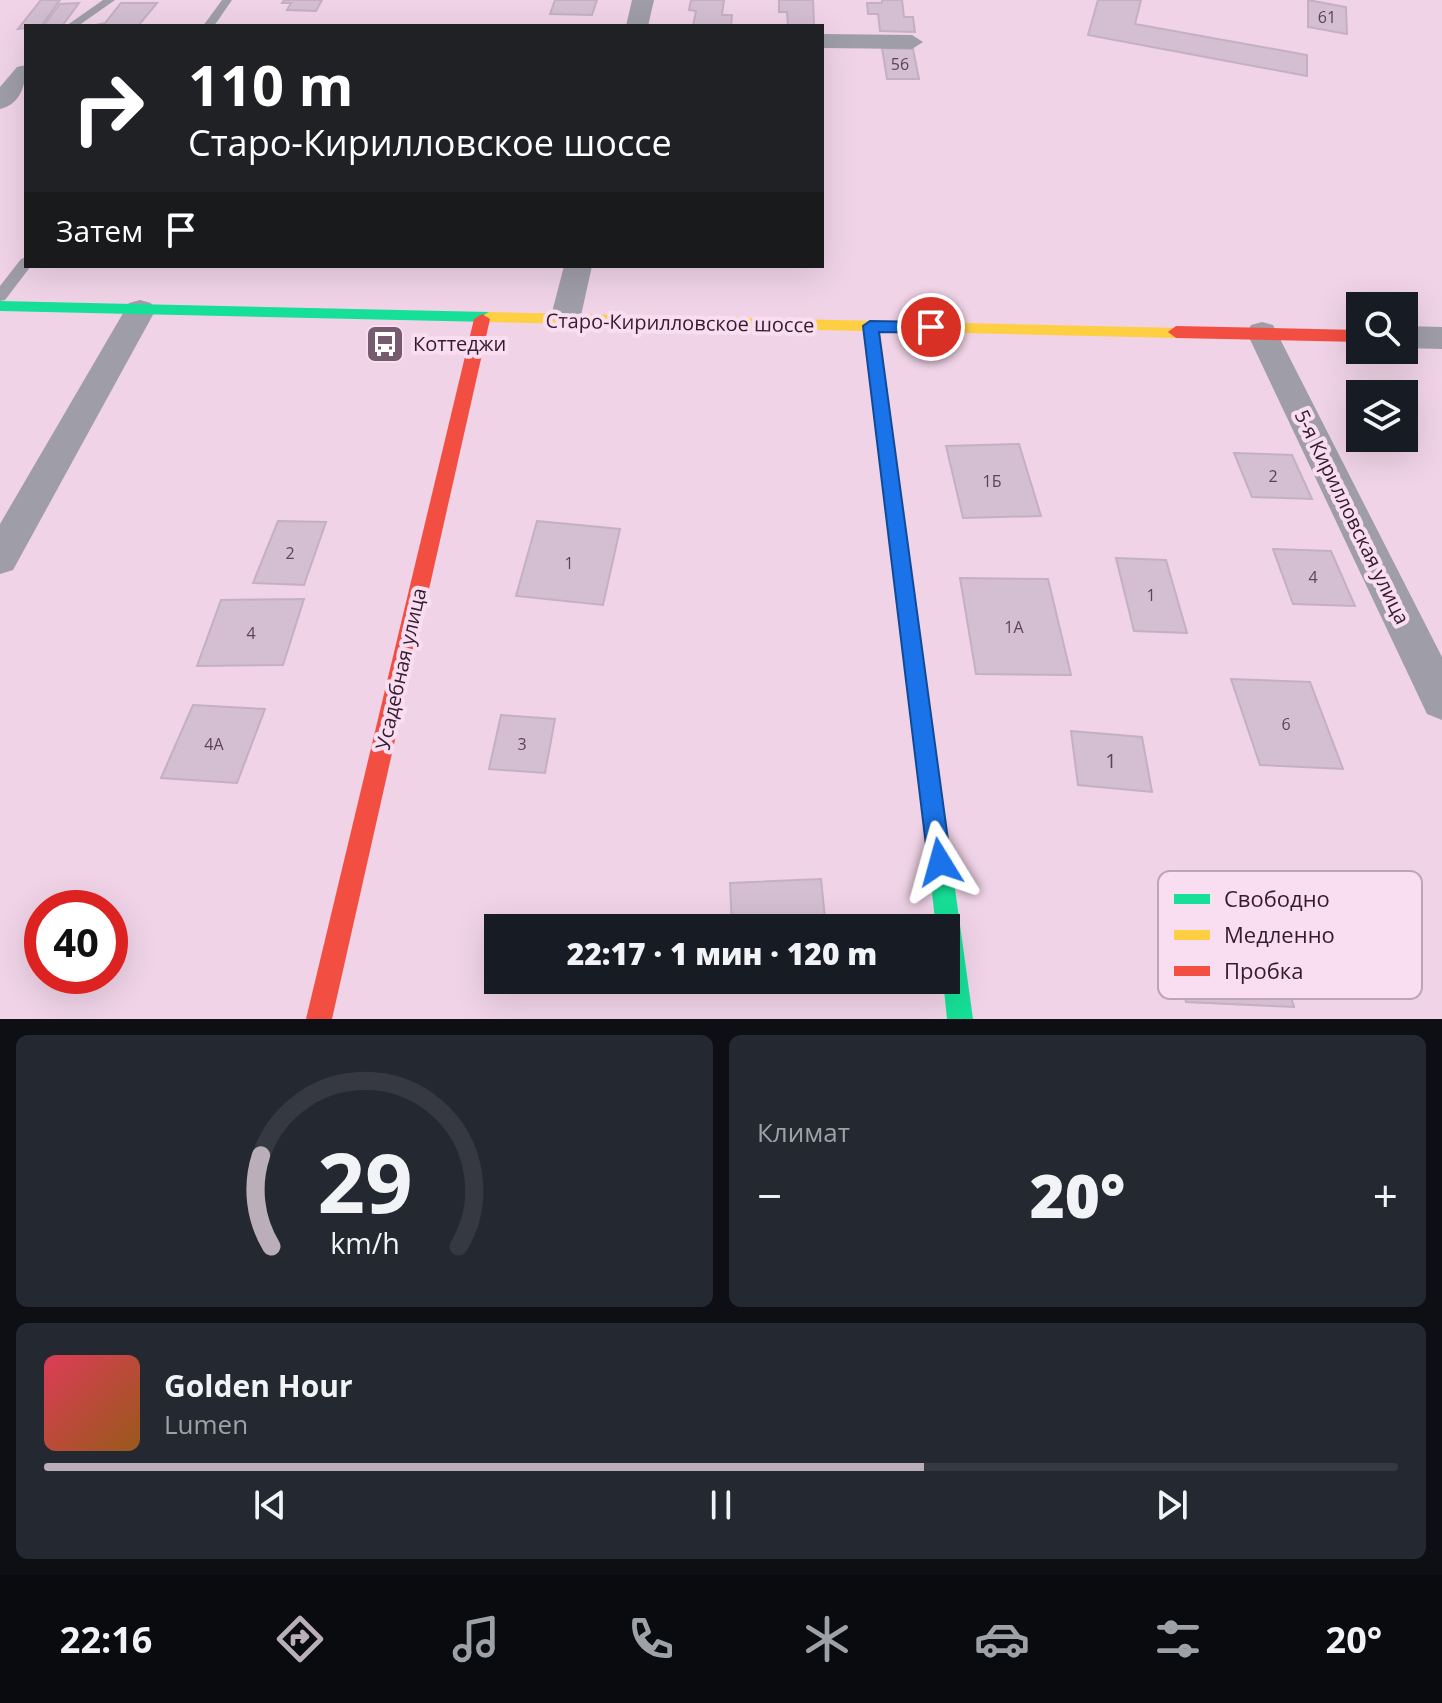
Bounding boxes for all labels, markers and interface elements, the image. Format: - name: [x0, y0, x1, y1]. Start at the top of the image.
- house number: 61: [1318, 6, 1336, 28]
- text: 110 m: [188, 46, 354, 122]
- house number: 56: [891, 53, 909, 75]
- icon: right: [56, 56, 160, 160]
- text: Старо-Кирилловское шоссе: [188, 118, 672, 167]
- icon: arrive: [159, 208, 203, 252]
- text: Затем: [56, 210, 143, 251]
- map controls: [1346, 292, 1418, 452]
- button: search: [1346, 292, 1418, 364]
- pin: [897, 293, 965, 361]
- icon: arrive: [909, 305, 953, 349]
- street label: Старо-Кирилловское шоссе: [545, 307, 815, 338]
- bus stop icon: Коттеджи: [364, 323, 406, 365]
- place label: Коттеджи: [413, 330, 506, 357]
- button: layers: [1346, 380, 1418, 452]
- street label: 5-я Кирилловская улица: [1289, 405, 1416, 629]
- house number: 2: [1268, 465, 1278, 487]
- house number: 1Б: [983, 470, 1001, 492]
- house number: 2: [285, 542, 295, 564]
- house number: 1: [564, 552, 574, 574]
- house number: 4: [1308, 566, 1318, 588]
- house number: 1: [1146, 584, 1156, 606]
- street label: Усадебная улица: [369, 585, 432, 753]
- house number: 1А: [1004, 616, 1025, 638]
- house number: 4: [246, 622, 256, 644]
- house number: 6: [1281, 713, 1291, 735]
- house number: 4А: [204, 733, 225, 755]
- house number: 3: [517, 733, 527, 755]
- house number: 1: [1105, 747, 1117, 774]
- position arrow: [898, 820, 982, 904]
- legend: [1158, 871, 1422, 999]
- text: Свободно: [1224, 883, 1330, 913]
- speed limit sign: 40: [24, 890, 128, 994]
- text: Медленно: [1224, 919, 1335, 949]
- text: 22:17 · 1 мин · 120 m: [567, 933, 877, 974]
- text: Пробка: [1224, 955, 1303, 985]
- text: Климат: [757, 1114, 850, 1150]
- text: 29: [317, 1124, 412, 1237]
- text: 20°: [1030, 1154, 1125, 1236]
- text: −: [757, 1165, 782, 1225]
- text: +: [1373, 1165, 1398, 1225]
- text: km/h: [330, 1223, 399, 1262]
- text: Golden Hour: [164, 1365, 353, 1406]
- text: Lumen: [164, 1406, 248, 1442]
- icon: previous: [248, 1483, 292, 1527]
- icon: pause: [699, 1483, 743, 1527]
- icon: next: [1150, 1483, 1194, 1527]
- icon: directions: [272, 1611, 328, 1667]
- icon: music: [448, 1611, 504, 1667]
- icon: phone: [623, 1611, 679, 1667]
- icon: climate: [799, 1611, 855, 1667]
- icon: car: [974, 1611, 1030, 1667]
- icon: filters: [1150, 1611, 1206, 1667]
- text: 22:16: [60, 1615, 152, 1664]
- text: 20°: [1326, 1615, 1382, 1664]

